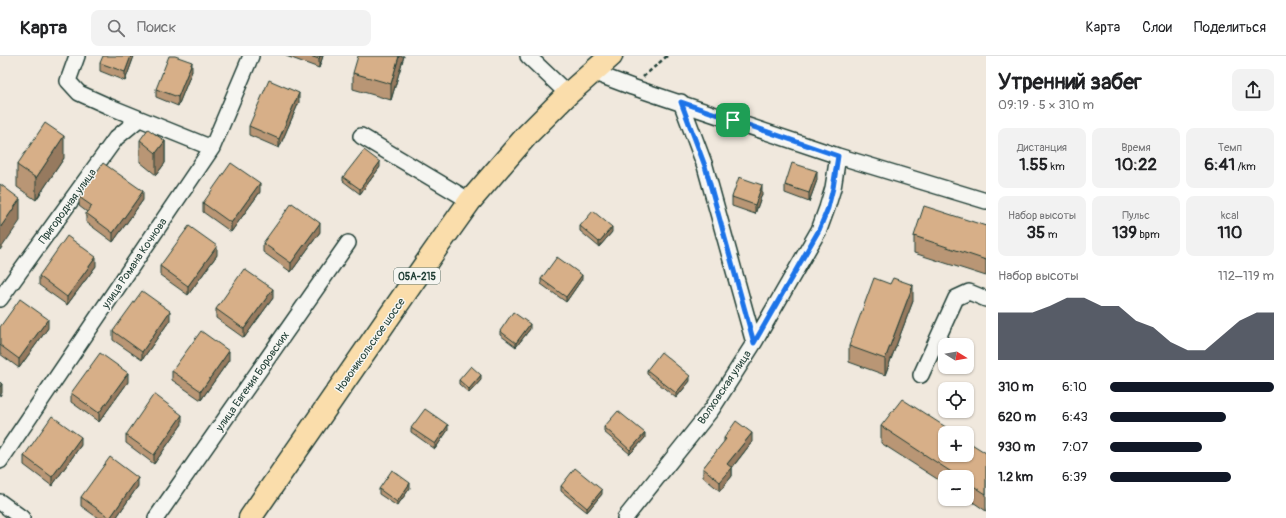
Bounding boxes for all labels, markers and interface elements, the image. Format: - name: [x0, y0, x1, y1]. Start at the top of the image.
- search box: [91, 10, 371, 46]
- text: Карта: [20, 16, 67, 40]
- icon: search: [105, 17, 127, 39]
- text: Поиск: [137, 18, 176, 37]
- text: Карта: [1086, 19, 1120, 36]
- text: Слои: [1142, 19, 1172, 36]
- text: Поделиться: [1194, 19, 1266, 36]
- text: Утренний забег: [998, 68, 1142, 96]
- button: share: [1232, 69, 1274, 111]
- text: 09:19 · 5 × 310 m: [998, 97, 1094, 113]
- pin: [716, 103, 750, 137]
- icon: arrive: [722, 109, 744, 131]
- text: Дистанция: [1017, 141, 1067, 154]
- text: Время: [1121, 141, 1151, 154]
- text: Темп: [1218, 141, 1242, 154]
- text: 1.55: [1019, 154, 1048, 175]
- text: 10:22: [1115, 154, 1157, 175]
- text: 6:41: [1204, 154, 1235, 175]
- text: km: [1048, 160, 1065, 173]
- text: /km: [1235, 160, 1256, 173]
- street label: Пригородная улица: [36, 166, 99, 246]
- text: Набор высоты: [1008, 209, 1076, 222]
- text: Пульс: [1122, 209, 1150, 222]
- text: kcal: [1221, 209, 1239, 222]
- street label: улица Романа Кочнова: [99, 216, 170, 312]
- text: 35: [1027, 222, 1045, 243]
- text: 139: [1112, 222, 1137, 243]
- text: 110: [1218, 222, 1242, 243]
- text: m: [1045, 228, 1057, 241]
- text: bpm: [1137, 228, 1160, 241]
- road number: 05А-215: [394, 268, 440, 284]
- text: Набор высоты: [998, 268, 1079, 284]
- text: 112–119 m: [1218, 268, 1274, 284]
- street label: Новоникольское шоссе: [333, 295, 408, 395]
- street label: улица Евгения Боровских: [212, 329, 292, 434]
- north arrow: [938, 338, 974, 374]
- map controls: [938, 338, 974, 506]
- street label: Волховская улица: [695, 348, 754, 427]
- text: 310 m: [998, 379, 1034, 395]
- text: 6:10: [1062, 379, 1087, 395]
- button: locate: [938, 382, 974, 418]
- text: 620 m: [998, 409, 1036, 425]
- text: 6:43: [1062, 409, 1088, 425]
- button: +: [938, 426, 974, 462]
- text: 930 m: [998, 439, 1035, 455]
- text: 7:07: [1062, 439, 1088, 455]
- text: 1.2 km: [998, 469, 1033, 485]
- text: 6:39: [1062, 469, 1087, 485]
- button: −: [938, 470, 974, 506]

